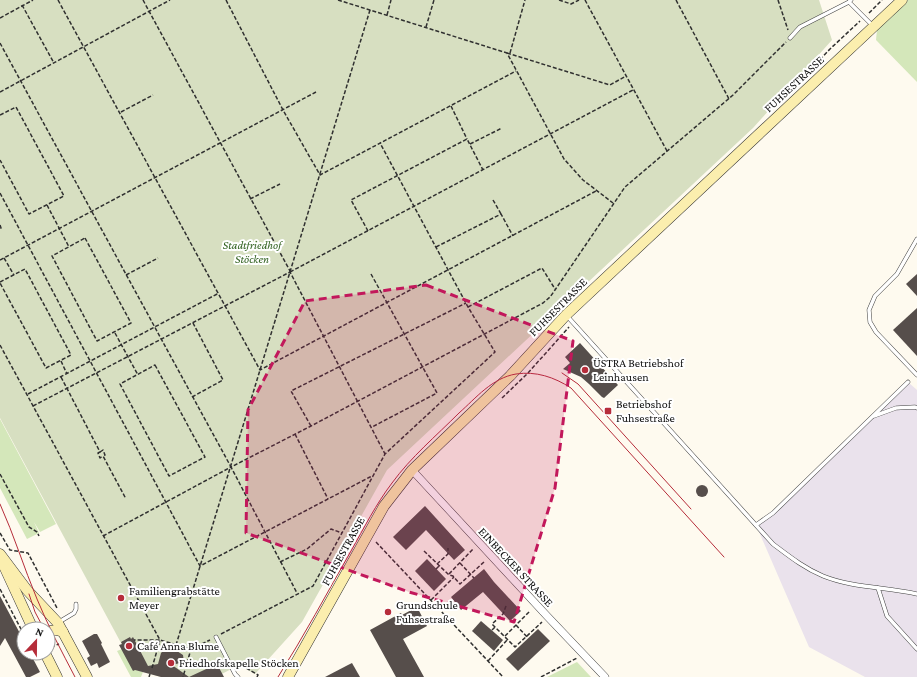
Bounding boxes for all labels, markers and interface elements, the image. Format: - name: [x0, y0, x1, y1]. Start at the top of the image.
- street label: FUHSESTRASSE: [761, 52, 827, 115]
- park label: Stadtfriedhof Stöcken: [223, 238, 283, 266]
- street label: FUHSESTRASSE: [526, 275, 590, 339]
- place label: ÜSTRA Betriebshof Leinhausen: [593, 356, 685, 384]
- marker: ÜSTRA Betriebshof Leinhausen: [580, 365, 590, 375]
- place label: Betriebshof Fuhsestraße: [616, 397, 675, 425]
- marker: Betriebshof Fuhsestraße: [603, 406, 613, 416]
- street label: FUHSESTRASSE: [318, 514, 368, 588]
- street label: EINBECKER STRASSE: [476, 524, 557, 610]
- place label: Familiengrabstätte Meyer: [129, 584, 220, 612]
- marker: Familiengrabstätte Meyer: [116, 593, 126, 603]
- place label: Grundschule Fuhsestraße: [396, 598, 458, 626]
- marker: Grundschule Fuhsestraße: [383, 607, 393, 617]
- north arrow: [16, 621, 56, 661]
- text: N: [34, 625, 46, 639]
- place label: Café Anna Blume: [137, 639, 219, 653]
- marker: Café Anna Blume: [124, 641, 134, 651]
- place label: Friedhofskapelle Stöcken: [179, 656, 299, 670]
- marker: Friedhofskapelle Stöcken: [166, 658, 176, 668]

